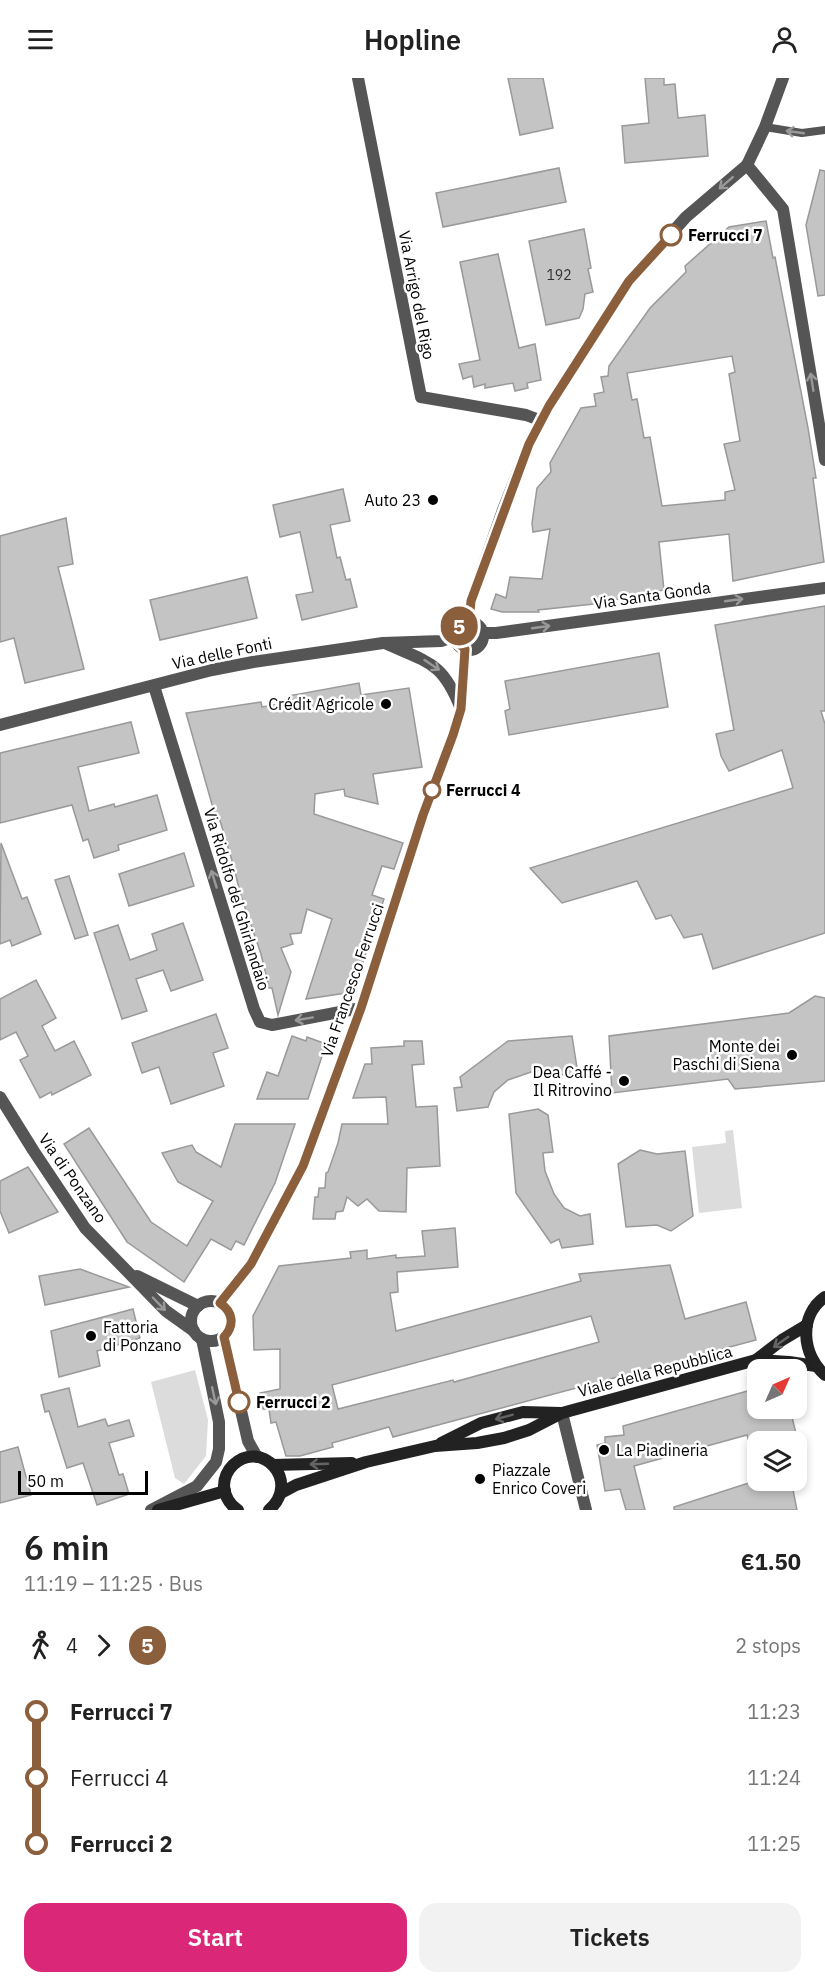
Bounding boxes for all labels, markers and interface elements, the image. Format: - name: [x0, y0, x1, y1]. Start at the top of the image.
- text: Hopline: [364, 22, 461, 57]
- icon: menu: [24, 23, 57, 56]
- icon: person: [768, 23, 801, 56]
- one-way arrow: [786, 126, 805, 137]
- one-way arrow: [719, 176, 734, 190]
- marker: Ferrucci 7: [660, 224, 682, 246]
- place label: Ferrucci 7: [688, 225, 763, 245]
- street label: Via Arrigo del Rigo: [395, 229, 439, 361]
- house number: 192: [546, 266, 572, 284]
- one-way arrow: [806, 372, 817, 392]
- place label: Auto 23: [364, 490, 421, 510]
- marker: Auto 23: [426, 493, 440, 507]
- street label: Via Santa Gonda: [592, 577, 712, 613]
- one-way arrow: [724, 595, 744, 606]
- line badge: 5: [440, 606, 478, 646]
- text: 5: [453, 612, 465, 640]
- one-way arrow: [531, 621, 550, 632]
- street label: Via delle Fonti: [170, 633, 274, 673]
- one-way arrow: [423, 659, 440, 672]
- place label: Crédit Agricole: [268, 694, 374, 714]
- marker: Crédit Agricole: [379, 697, 393, 711]
- place label: Ferrucci 4: [446, 780, 521, 800]
- marker: Ferrucci 4: [423, 781, 441, 799]
- street label: Via Ridolfo del Ghirlandaio: [200, 805, 274, 993]
- one-way arrow: [208, 870, 219, 889]
- street label: Via Francesco Ferrucci: [316, 900, 388, 1060]
- one-way arrow: [294, 1014, 314, 1025]
- place label: Monte dei Paschi di Siena: [672, 1036, 780, 1074]
- marker: Monte dei Paschi di Siena: [785, 1048, 799, 1062]
- place label: Dea Caffé - Il Ritrovino: [532, 1062, 612, 1100]
- marker: Dea Caffé - Il Ritrovino: [617, 1074, 631, 1088]
- street label: Via di Ponzano: [35, 1129, 111, 1227]
- one-way arrow: [152, 1296, 166, 1311]
- place label: Fattoria di Ponzano: [103, 1317, 182, 1355]
- marker: Fattoria di Ponzano: [84, 1329, 98, 1343]
- one-way arrow: [773, 1336, 789, 1348]
- street label: Viale della Repubblica: [576, 1341, 735, 1401]
- north arrow: [747, 1359, 807, 1419]
- map controls: [747, 1359, 807, 1491]
- one-way arrow: [209, 1386, 220, 1406]
- marker: Ferrucci 2: [228, 1391, 250, 1413]
- place label: Ferrucci 2: [256, 1392, 331, 1412]
- one-way arrow: [495, 1412, 514, 1424]
- button: layers: [747, 1431, 807, 1491]
- place label: La Piadineria: [616, 1440, 709, 1460]
- marker: La Piadineria: [597, 1443, 611, 1457]
- one-way arrow: [310, 1458, 330, 1469]
- place label: Piazzale Enrico Coveri: [492, 1460, 586, 1498]
- scale bar: [18, 1468, 148, 1496]
- text: 50 m: [27, 1471, 64, 1491]
- marker: Piazzale Enrico Coveri: [473, 1472, 487, 1486]
- text: 6 min: [24, 1526, 109, 1569]
- text: €1.50: [741, 1547, 801, 1576]
- text: 11:19 – 11:25 · Bus: [24, 1570, 203, 1597]
- icon: walk: [24, 1629, 57, 1662]
- icon: forward: [87, 1629, 120, 1662]
- text: 5: [141, 1631, 154, 1659]
- text: 4: [66, 1632, 78, 1659]
- text: 2 stops: [735, 1632, 801, 1659]
- text: Ferrucci 7: [70, 1697, 173, 1726]
- text: 11:23: [747, 1698, 801, 1725]
- text: Ferrucci 4: [70, 1763, 168, 1792]
- text: 11:24: [747, 1764, 801, 1791]
- text: Ferrucci 2: [70, 1829, 173, 1858]
- text: 11:25: [747, 1830, 801, 1857]
- button: Start: [24, 1903, 407, 1972]
- button: Tickets: [419, 1903, 801, 1972]

